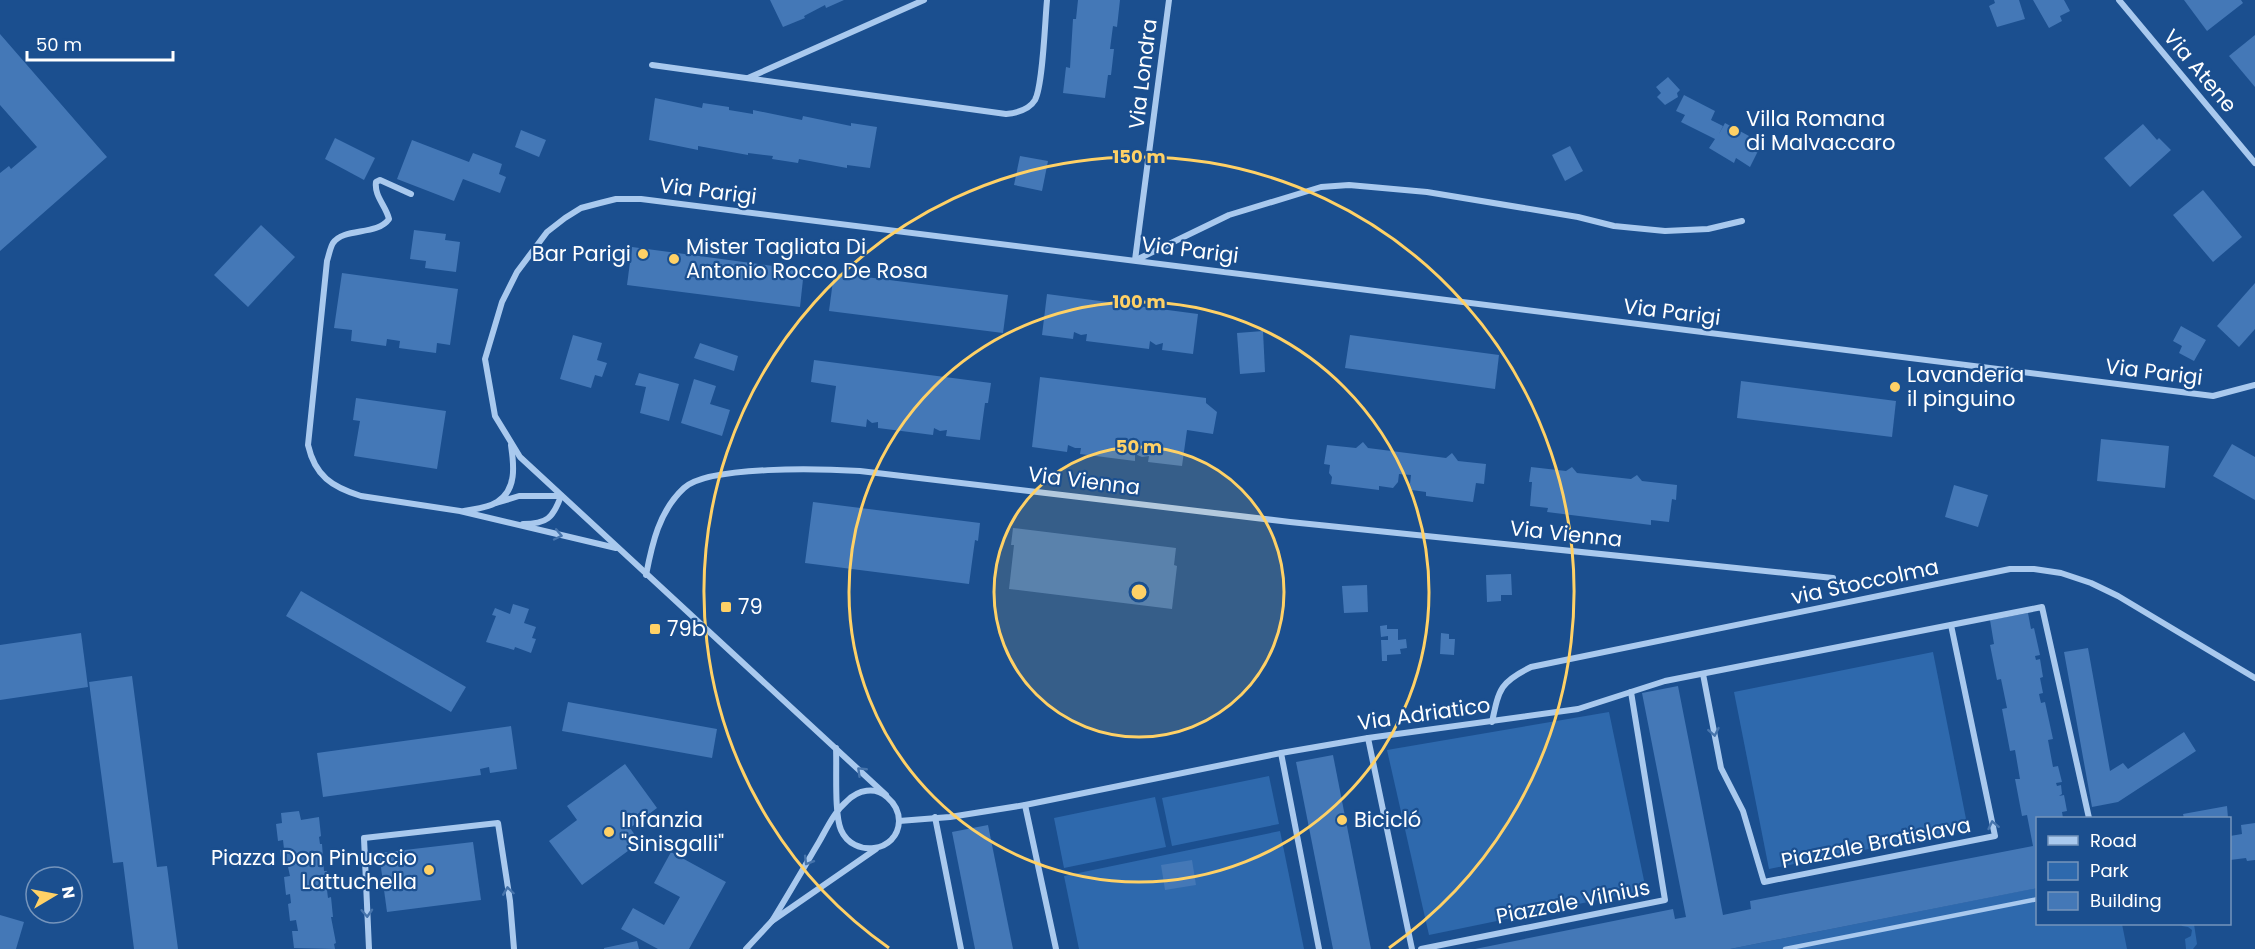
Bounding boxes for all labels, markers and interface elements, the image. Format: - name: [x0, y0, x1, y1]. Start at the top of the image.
- street label: Via Londra: [1121, 17, 1164, 131]
- street label: Via Atene: [2157, 23, 2244, 118]
- scale bar: [27, 24, 172, 62]
- text: 50 m: [36, 32, 82, 57]
- place label: Villa Romana di Malvaccaro: [1746, 104, 1895, 157]
- marker: Villa Romana di Malvaccaro: [1727, 124, 1741, 138]
- text: 150 m: [1112, 144, 1166, 169]
- street label: Via Parigi: [658, 170, 758, 211]
- street label: Via Parigi: [1140, 229, 1240, 270]
- place label: Mister Tagliata Di Antonio Rocco De Rosa: [686, 232, 928, 285]
- place label: Bar Parigi: [532, 239, 631, 268]
- marker: Bar Parigi: [636, 247, 650, 261]
- marker: Mister Tagliata Di Antonio Rocco De Rosa: [667, 252, 681, 266]
- text: 100 m: [1112, 289, 1166, 314]
- street label: Via Parigi: [1622, 291, 1722, 332]
- street label: Via Parigi: [2104, 351, 2204, 392]
- place label: Lavanderia il pinguino: [1907, 360, 2024, 413]
- marker: Lavanderia il pinguino: [1888, 380, 1902, 394]
- text: 50 m: [1116, 434, 1162, 459]
- street label: Via Vienna: [1026, 459, 1142, 502]
- street label: Via Vienna: [1509, 513, 1624, 554]
- one-way arrow: [553, 527, 563, 540]
- street label: via Stoccolma: [1788, 552, 1941, 611]
- centre of rings: [1129, 582, 1149, 602]
- place label: 79: [738, 592, 763, 621]
- marker: 79: [719, 600, 733, 614]
- place label: 79b: [667, 614, 706, 643]
- marker: 79b: [648, 622, 662, 636]
- street label: Via Adriatico: [1356, 690, 1492, 737]
- one-way arrow: [1707, 726, 1720, 736]
- one-way arrow: [857, 768, 868, 779]
- place label: Infanzia "Sinisgalli": [621, 805, 724, 858]
- place label: Bicicló: [1354, 805, 1421, 834]
- street label: Piazzale Bratislava: [1779, 810, 1973, 875]
- marker: Bicicló: [1335, 813, 1349, 827]
- legend: [2036, 817, 2231, 925]
- one-way arrow: [1987, 820, 2000, 830]
- marker: Infanzia "Sinisgalli": [602, 825, 616, 839]
- text: Road: [2090, 828, 2137, 853]
- place label: Piazza Don Pinuccio Lattuchella: [211, 843, 417, 896]
- one-way arrow: [804, 855, 815, 865]
- text: Park: [2090, 858, 2129, 883]
- marker: Piazza Don Pinuccio Lattuchella: [422, 863, 436, 877]
- north arrow: [24, 865, 84, 925]
- street label: Piazzale Vilnius: [1493, 872, 1652, 931]
- text: N: [56, 885, 81, 900]
- one-way arrow: [503, 886, 515, 895]
- text: Building: [2090, 888, 2162, 913]
- one-way arrow: [361, 908, 374, 917]

